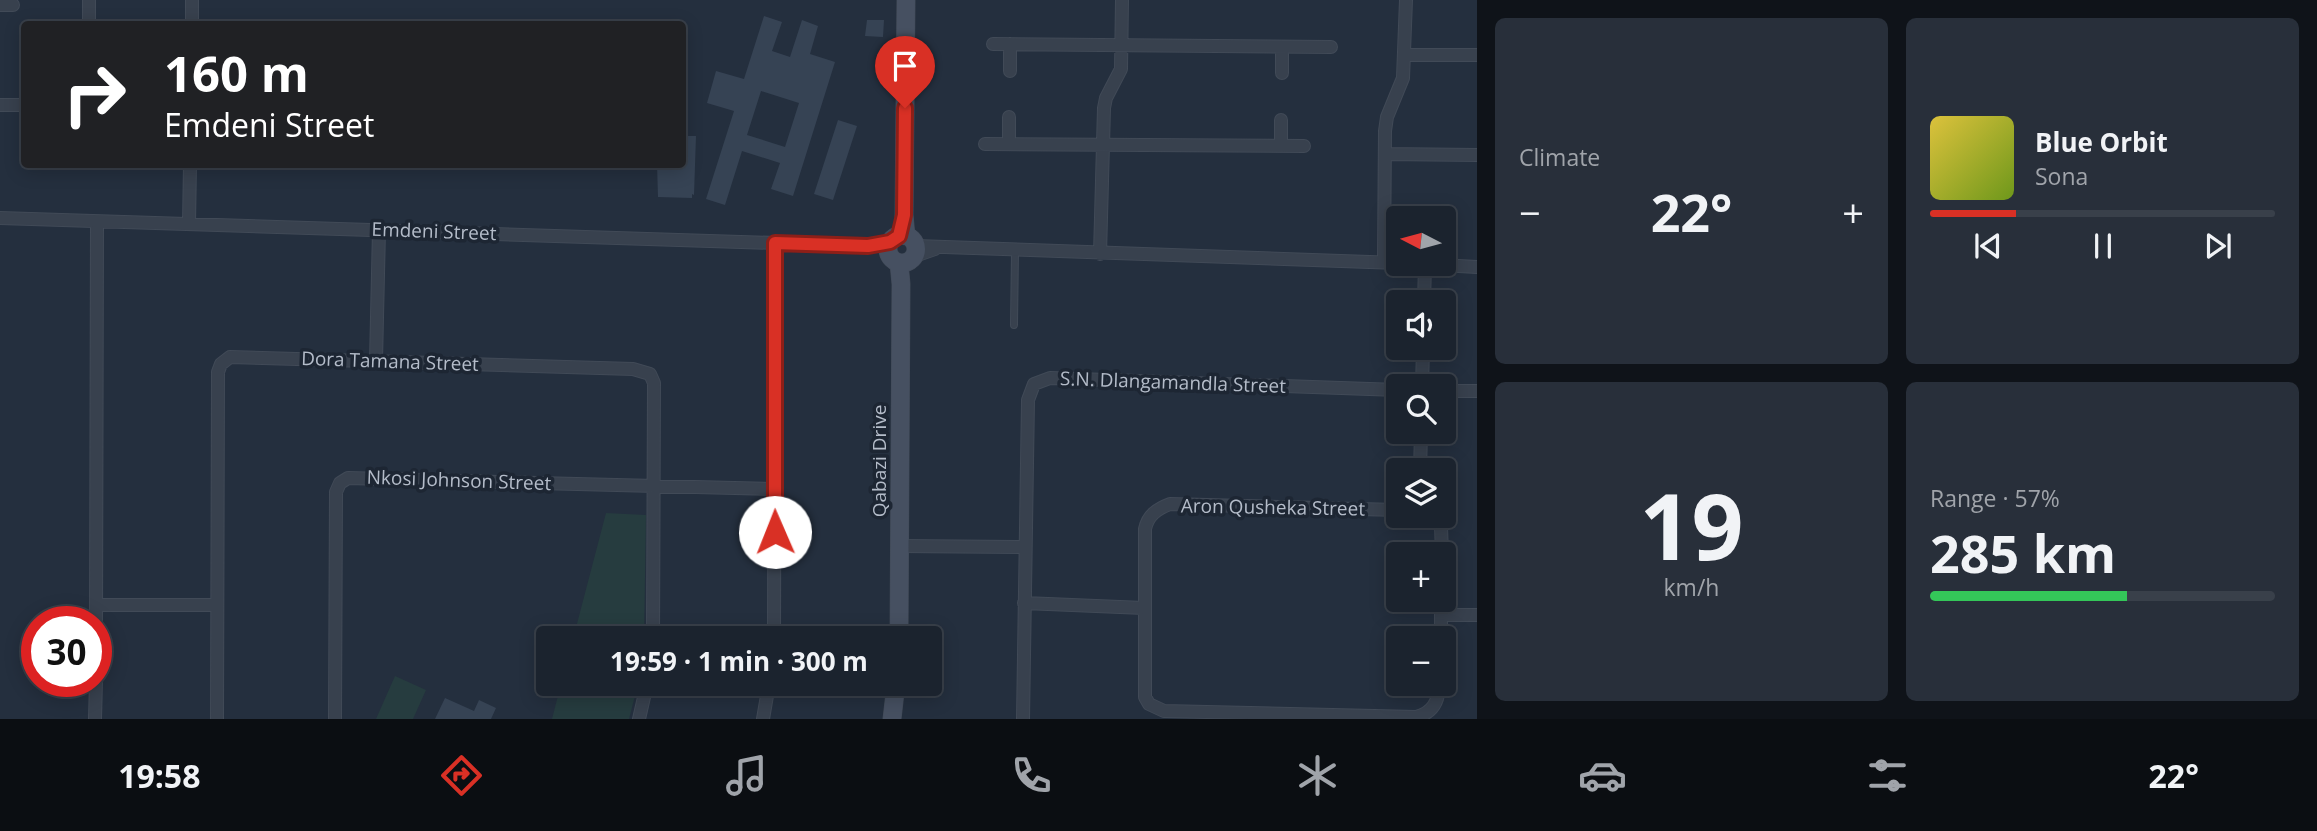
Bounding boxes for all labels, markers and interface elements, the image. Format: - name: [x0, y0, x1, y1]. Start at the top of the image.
- pin: [875, 36, 935, 108]
- text: 160 m: [164, 40, 309, 106]
- icon: arrive: [886, 47, 924, 85]
- icon: right: [49, 49, 140, 140]
- text: Emdeni Street: [164, 103, 374, 146]
- text: Blue Orbit: [2035, 124, 2168, 160]
- text: Climate: [1519, 141, 1600, 173]
- text: Sona: [2035, 160, 2088, 192]
- text: 22°: [1651, 176, 1732, 247]
- text: −: [1519, 186, 1541, 238]
- text: +: [1842, 186, 1864, 238]
- north arrow: [1386, 206, 1456, 276]
- map controls: [1386, 206, 1456, 696]
- street label: Emdeni Street: [371, 216, 497, 246]
- icon: previous: [1969, 227, 2007, 265]
- icon: pause: [2084, 227, 2122, 265]
- icon: next: [2199, 227, 2237, 265]
- button: sound: [1386, 290, 1456, 360]
- street label: Dora Tamana Street: [301, 345, 480, 377]
- street label: S.N. Dlangamandla Street: [1060, 365, 1287, 399]
- button: search: [1386, 374, 1456, 444]
- street label: Qabazi Drive: [866, 405, 892, 517]
- button: layers: [1386, 458, 1456, 528]
- text: 19: [1639, 463, 1744, 587]
- street label: Nkosi Johnson Street: [366, 464, 552, 496]
- text: Range · 57%: [1930, 482, 2060, 514]
- street label: Aron Qusheka Street: [1181, 492, 1366, 522]
- position arrow: [738, 495, 812, 569]
- text: 285 km: [1930, 517, 2116, 588]
- button: +: [1386, 542, 1456, 612]
- text: km/h: [1664, 571, 1719, 603]
- speed limit sign: 30: [21, 606, 112, 697]
- button: −: [1386, 626, 1456, 696]
- text: 19:59 · 1 min · 300 m: [610, 643, 868, 679]
- icon: directions: [437, 751, 486, 800]
- icon: music: [722, 751, 771, 800]
- icon: phone: [1007, 751, 1056, 800]
- icon: climate: [1293, 751, 1342, 800]
- icon: car: [1578, 751, 1627, 800]
- icon: filters: [1863, 751, 1912, 800]
- text: 19:58: [118, 754, 200, 797]
- text: 22°: [2149, 754, 2199, 797]

